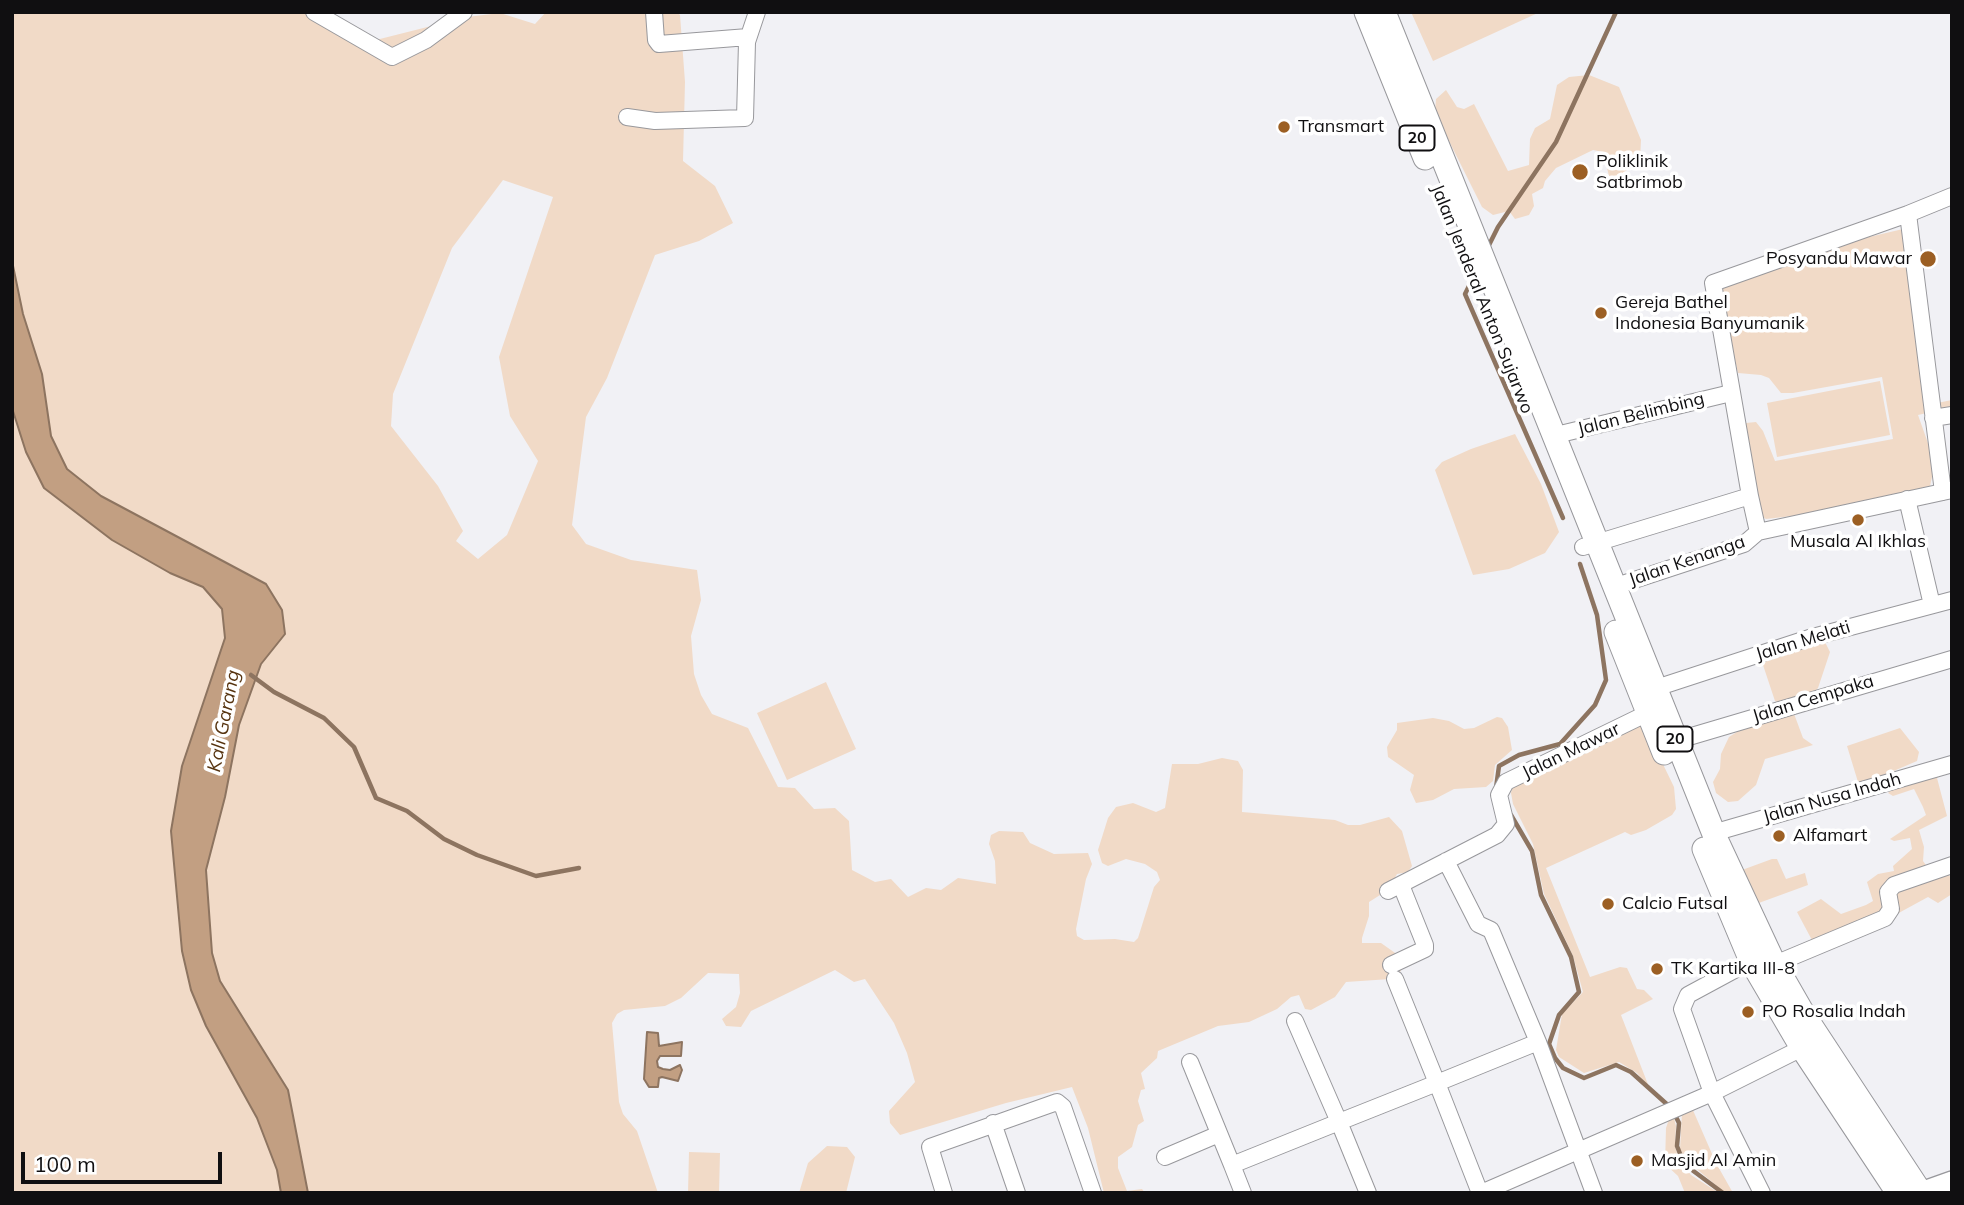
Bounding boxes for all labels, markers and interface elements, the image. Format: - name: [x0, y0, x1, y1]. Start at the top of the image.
- place label: Transmart: [1298, 116, 1384, 138]
- marker: Transmart: [1276, 119, 1292, 135]
- road number: 20: [1400, 126, 1434, 150]
- place label: Poliklinik Satbrimob: [1596, 151, 1683, 194]
- marker: Poliklinik Satbrimob: [1570, 162, 1590, 182]
- street label: Jalan Jenderal Anton Sujarwo: [1426, 181, 1538, 417]
- place label: Posyandu Mawar: [1766, 248, 1912, 270]
- marker: Posyandu Mawar: [1918, 249, 1938, 269]
- place label: Gereja Bathel Indonesia Banyumanik: [1615, 292, 1804, 334]
- marker: Gereja Bathel Indonesia Banyumanik: [1593, 305, 1609, 321]
- street label: Jalan Belimbing: [1575, 388, 1707, 440]
- marker: Musala Al Ikhlas: [1850, 512, 1866, 528]
- street label: Jalan Kenanga: [1626, 531, 1748, 591]
- place label: Musala Al Ikhlas: [1790, 531, 1926, 553]
- street label: Jalan Melati: [1753, 616, 1853, 666]
- water label: Kali Garang: [203, 668, 245, 774]
- street label: Jalan Cempaka: [1750, 670, 1876, 728]
- street label: Jalan Mawar: [1519, 718, 1623, 784]
- road number: 20: [1658, 726, 1692, 752]
- street label: Jalan Nusa Indah: [1760, 768, 1904, 828]
- place label: Alfamart: [1793, 825, 1867, 847]
- marker: Alfamart: [1771, 828, 1787, 844]
- place label: Calcio Futsal: [1622, 893, 1728, 915]
- marker: Calcio Futsal: [1600, 896, 1616, 912]
- place label: TK Kartika III-8: [1671, 958, 1795, 980]
- marker: TK Kartika III-8: [1649, 961, 1665, 977]
- place label: PO Rosalia Indah: [1762, 1001, 1906, 1023]
- marker: PO Rosalia Indah: [1740, 1004, 1756, 1020]
- scale bar: [24, 1138, 226, 1182]
- place label: Masjid Al Amin: [1651, 1150, 1776, 1172]
- text: 100 m: [34, 1151, 96, 1177]
- marker: Masjid Al Amin: [1629, 1153, 1645, 1169]

